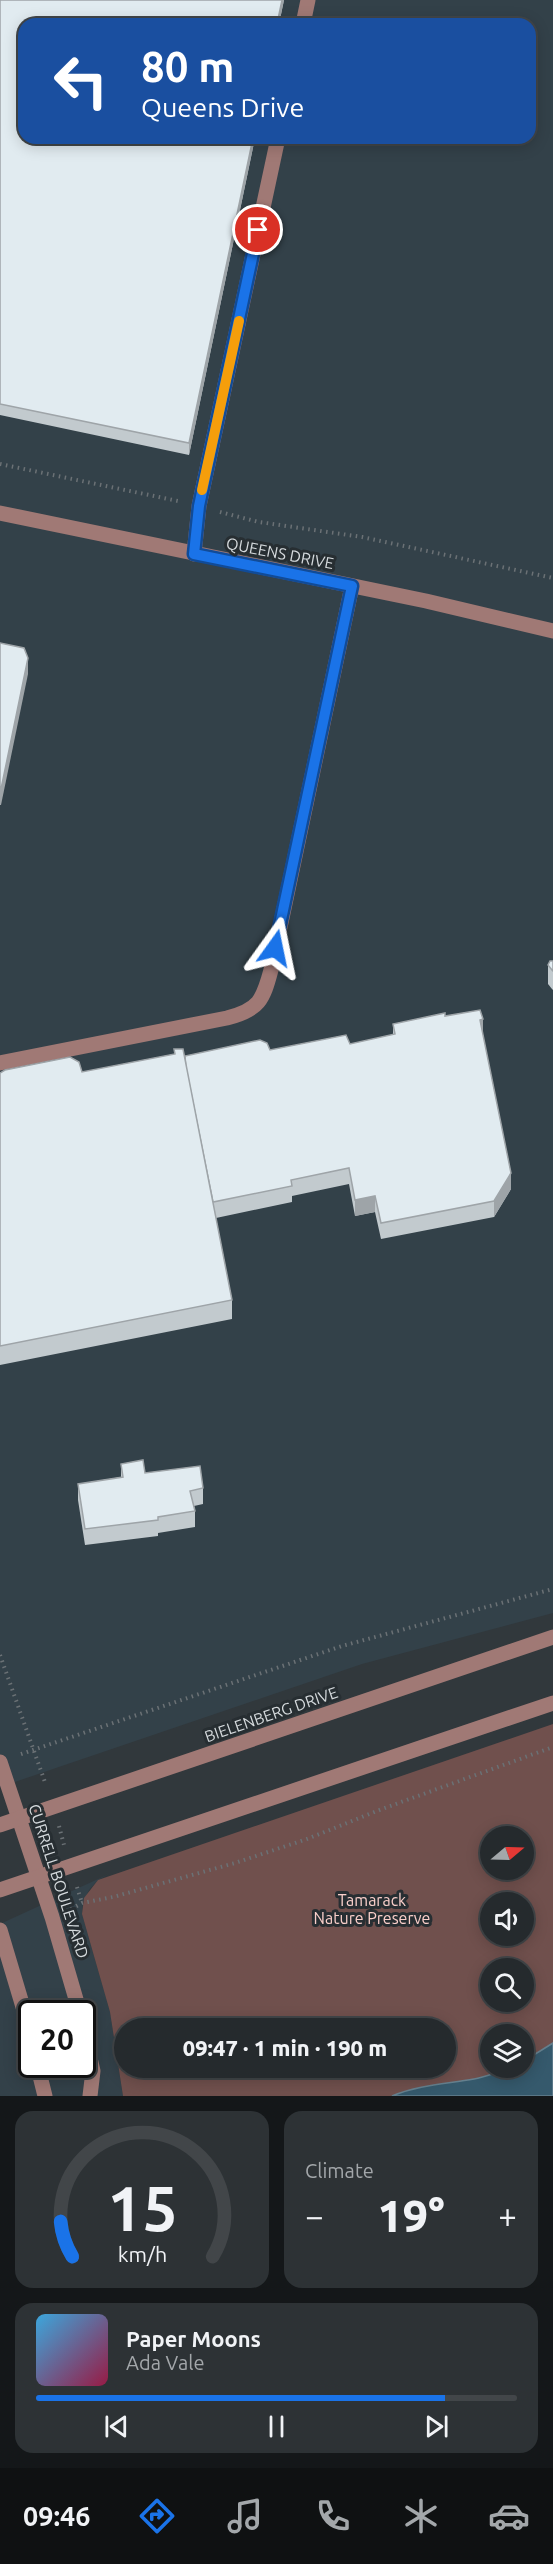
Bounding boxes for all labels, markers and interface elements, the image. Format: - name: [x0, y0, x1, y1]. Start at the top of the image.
- icon: left: [42, 42, 120, 120]
- text: 80 m: [141, 43, 235, 90]
- text: Queens Drive: [141, 92, 304, 122]
- pin: [232, 204, 283, 255]
- icon: arrive: [241, 213, 274, 246]
- street label: QUEENS DRIVE: [225, 534, 335, 572]
- position arrow: [243, 916, 307, 980]
- street label: BIELENBERG DRIVE: [202, 1683, 340, 1745]
- street label: CURRELL BOULEVARD: [26, 1802, 92, 1960]
- north arrow: [480, 1826, 534, 1880]
- map controls: [480, 1826, 534, 2078]
- park label: Tamarack Nature Preserve: [314, 1891, 430, 1927]
- button: sound: [480, 1892, 534, 1946]
- button: search: [480, 1958, 534, 2012]
- speed limit sign: 20: [18, 2000, 96, 2078]
- button: layers: [480, 2024, 534, 2078]
- text: 09:47 · 1 min · 190 m: [183, 2035, 387, 2060]
- text: Climate: [305, 2159, 374, 2182]
- text: 15: [107, 2173, 177, 2243]
- text: 19°: [377, 2190, 445, 2241]
- text: −: [305, 2197, 324, 2234]
- text: +: [498, 2197, 517, 2234]
- text: km/h: [117, 2242, 167, 2266]
- text: Paper Moons: [126, 2326, 261, 2351]
- text: Ada Vale: [126, 2351, 204, 2374]
- icon: previous: [100, 2410, 133, 2443]
- icon: pause: [260, 2410, 293, 2443]
- icon: next: [420, 2410, 453, 2443]
- icon: directions: [136, 2495, 178, 2537]
- icon: music: [224, 2495, 266, 2537]
- icon: phone: [312, 2495, 354, 2537]
- icon: climate: [400, 2495, 442, 2537]
- icon: car: [488, 2495, 530, 2537]
- text: 09:46: [23, 2501, 91, 2531]

